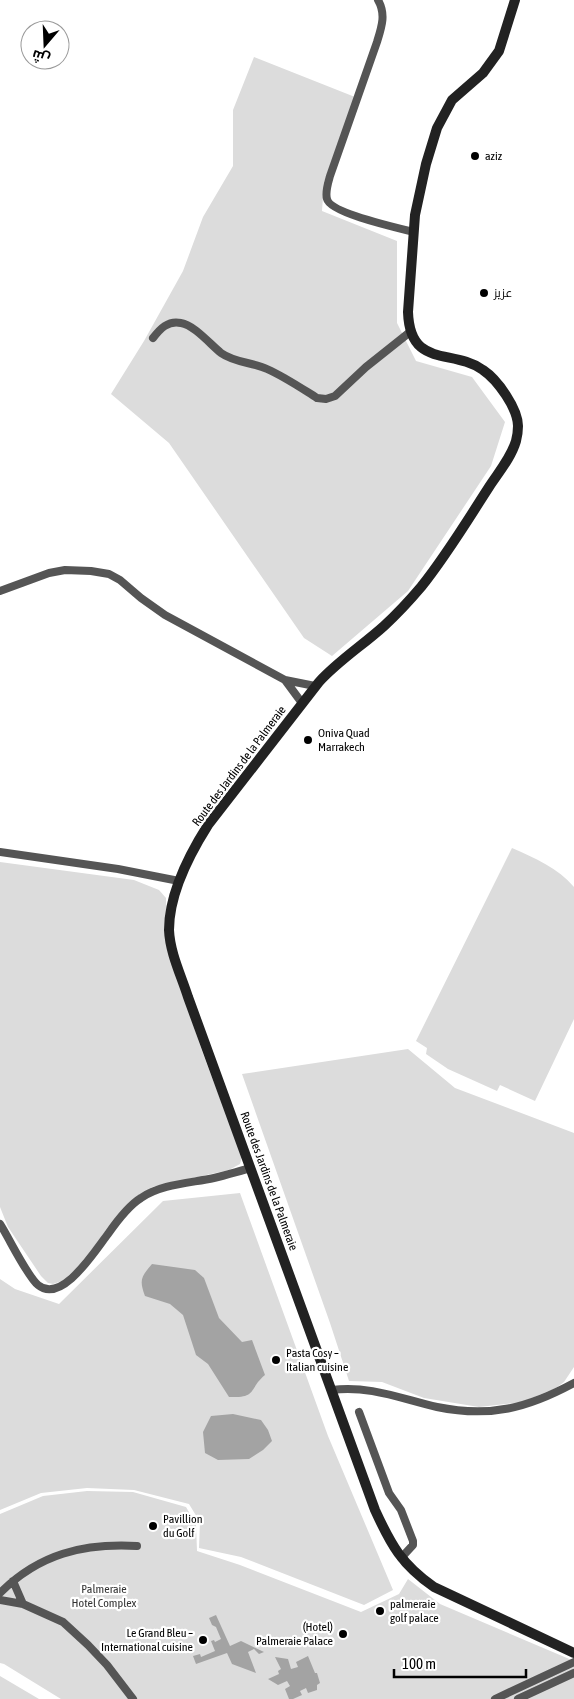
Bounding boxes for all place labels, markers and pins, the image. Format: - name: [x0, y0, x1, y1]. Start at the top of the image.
- place label: aziz: [485, 149, 503, 163]
- marker: aziz: [469, 150, 481, 162]
- place label: عزيز: [493, 286, 512, 300]
- marker: عزيز: [478, 287, 490, 299]
- place label: Oniva Quad Marrakech: [318, 726, 370, 754]
- marker: Oniva Quad Marrakech: [302, 734, 314, 746]
- place label: Pasta Cosy – Italian cuisine: [286, 1346, 348, 1374]
- marker: Pasta Cosy – Italian cuisine: [270, 1354, 282, 1366]
- place label: Pavillion du Golf: [163, 1512, 203, 1540]
- marker: Pavillion du Golf: [147, 1520, 159, 1532]
- place label: palmeraie golf palace: [390, 1597, 439, 1625]
- marker: palmeraie golf palace: [374, 1605, 386, 1617]
- place label: (Hotel) Palmeraie Palace: [256, 1620, 333, 1648]
- place label: Le Grand Bleu – International cuisine: [101, 1626, 193, 1654]
- marker: (Hotel) Palmeraie Palace: [337, 1628, 349, 1640]
- marker: Le Grand Bleu – International cuisine: [197, 1634, 209, 1646]

